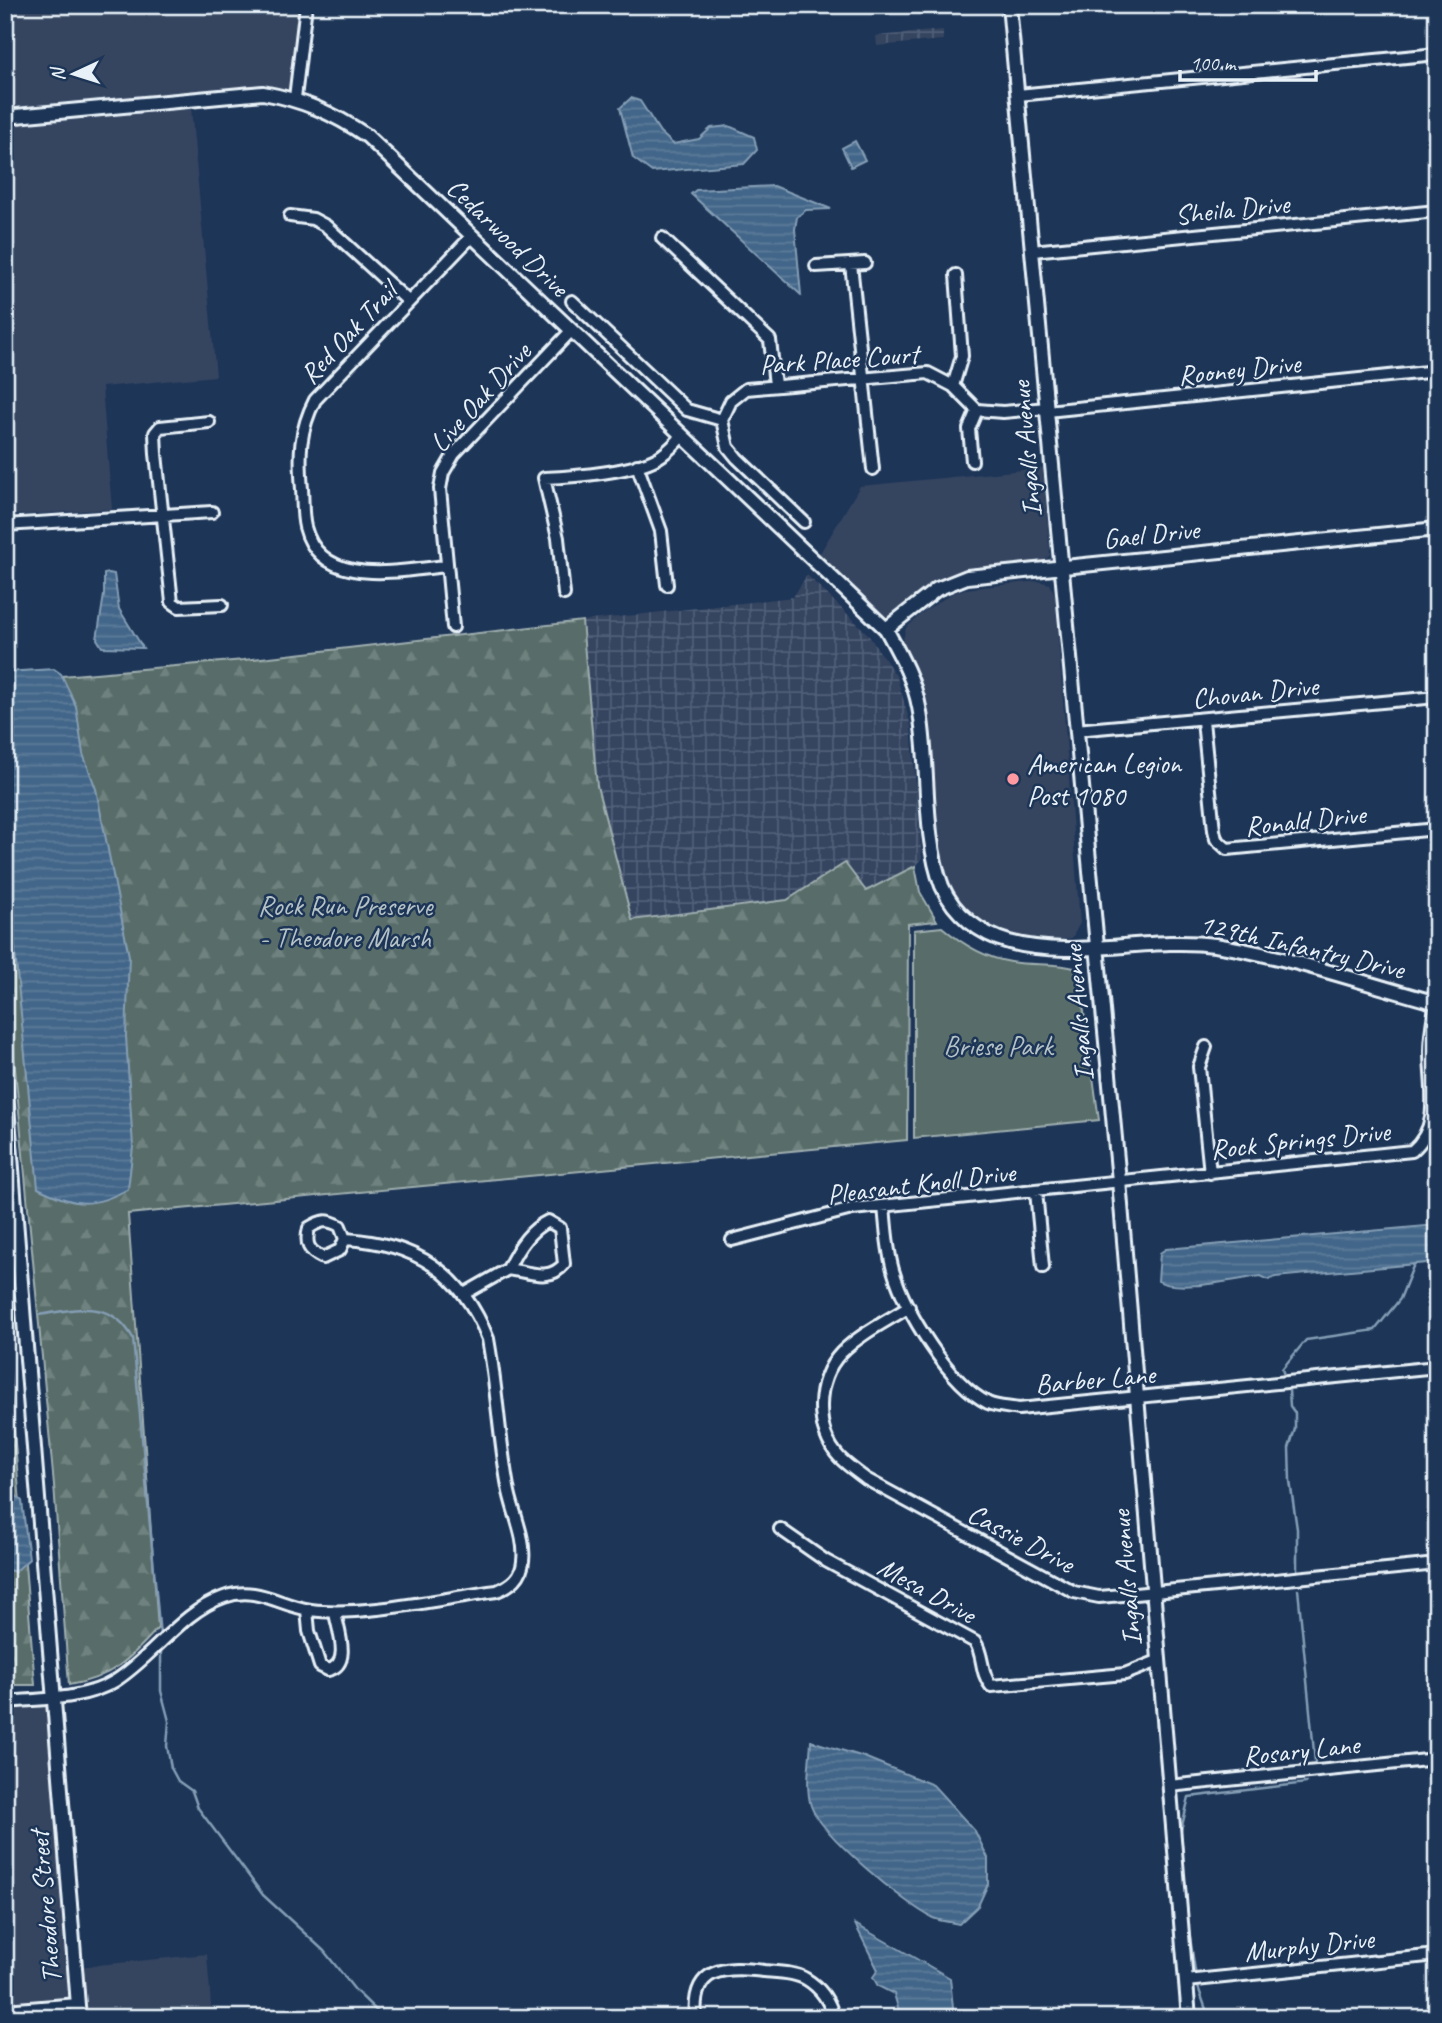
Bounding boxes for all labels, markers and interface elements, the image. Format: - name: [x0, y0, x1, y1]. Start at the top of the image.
- north arrow: [38, 38, 108, 108]
- scale bar: [1180, 38, 1316, 82]
- text: 100 m: [1190, 50, 1237, 76]
- text: N: [45, 65, 70, 82]
- street label: Cedarwood Drive: [440, 170, 578, 305]
- street label: Sheila Drive: [1173, 185, 1293, 232]
- street label: Red Oak Trail: [292, 271, 408, 391]
- street label: Live Oak Drive: [422, 334, 540, 459]
- street label: Park Place Court: [758, 336, 923, 382]
- street label: Rooney Drive: [1176, 345, 1304, 393]
- street label: Ingalls Avenue: [1002, 378, 1049, 518]
- street label: Gael Drive: [1101, 511, 1203, 556]
- street label: Chovan Drive: [1190, 668, 1321, 716]
- place label: American Legion Post 1080: [1027, 746, 1183, 813]
- marker: American Legion Post 1080: [1005, 771, 1021, 787]
- street label: Ronald Drive: [1243, 796, 1369, 844]
- park label: Rock Run Preserve - Theodore Marsh: [258, 888, 434, 955]
- street label: 129th Infantry Drive: [1196, 905, 1410, 987]
- street label: Ingalls Avenue: [1054, 942, 1101, 1082]
- park label: Briese Park: [944, 1028, 1055, 1063]
- street label: Rock Springs Drive: [1209, 1113, 1393, 1167]
- street label: Pleasant Knoll Drive: [825, 1154, 1019, 1212]
- street label: Barber Lane: [1034, 1356, 1158, 1402]
- street label: Cassie Drive: [962, 1495, 1082, 1582]
- street label: Ingalls Avenue: [1102, 1507, 1149, 1647]
- street label: Mesa Drive: [872, 1549, 984, 1632]
- street label: Rosary Lane: [1241, 1726, 1363, 1774]
- street label: Theodore Street: [21, 1825, 69, 1985]
- street label: Murphy Drive: [1243, 1921, 1377, 1969]

